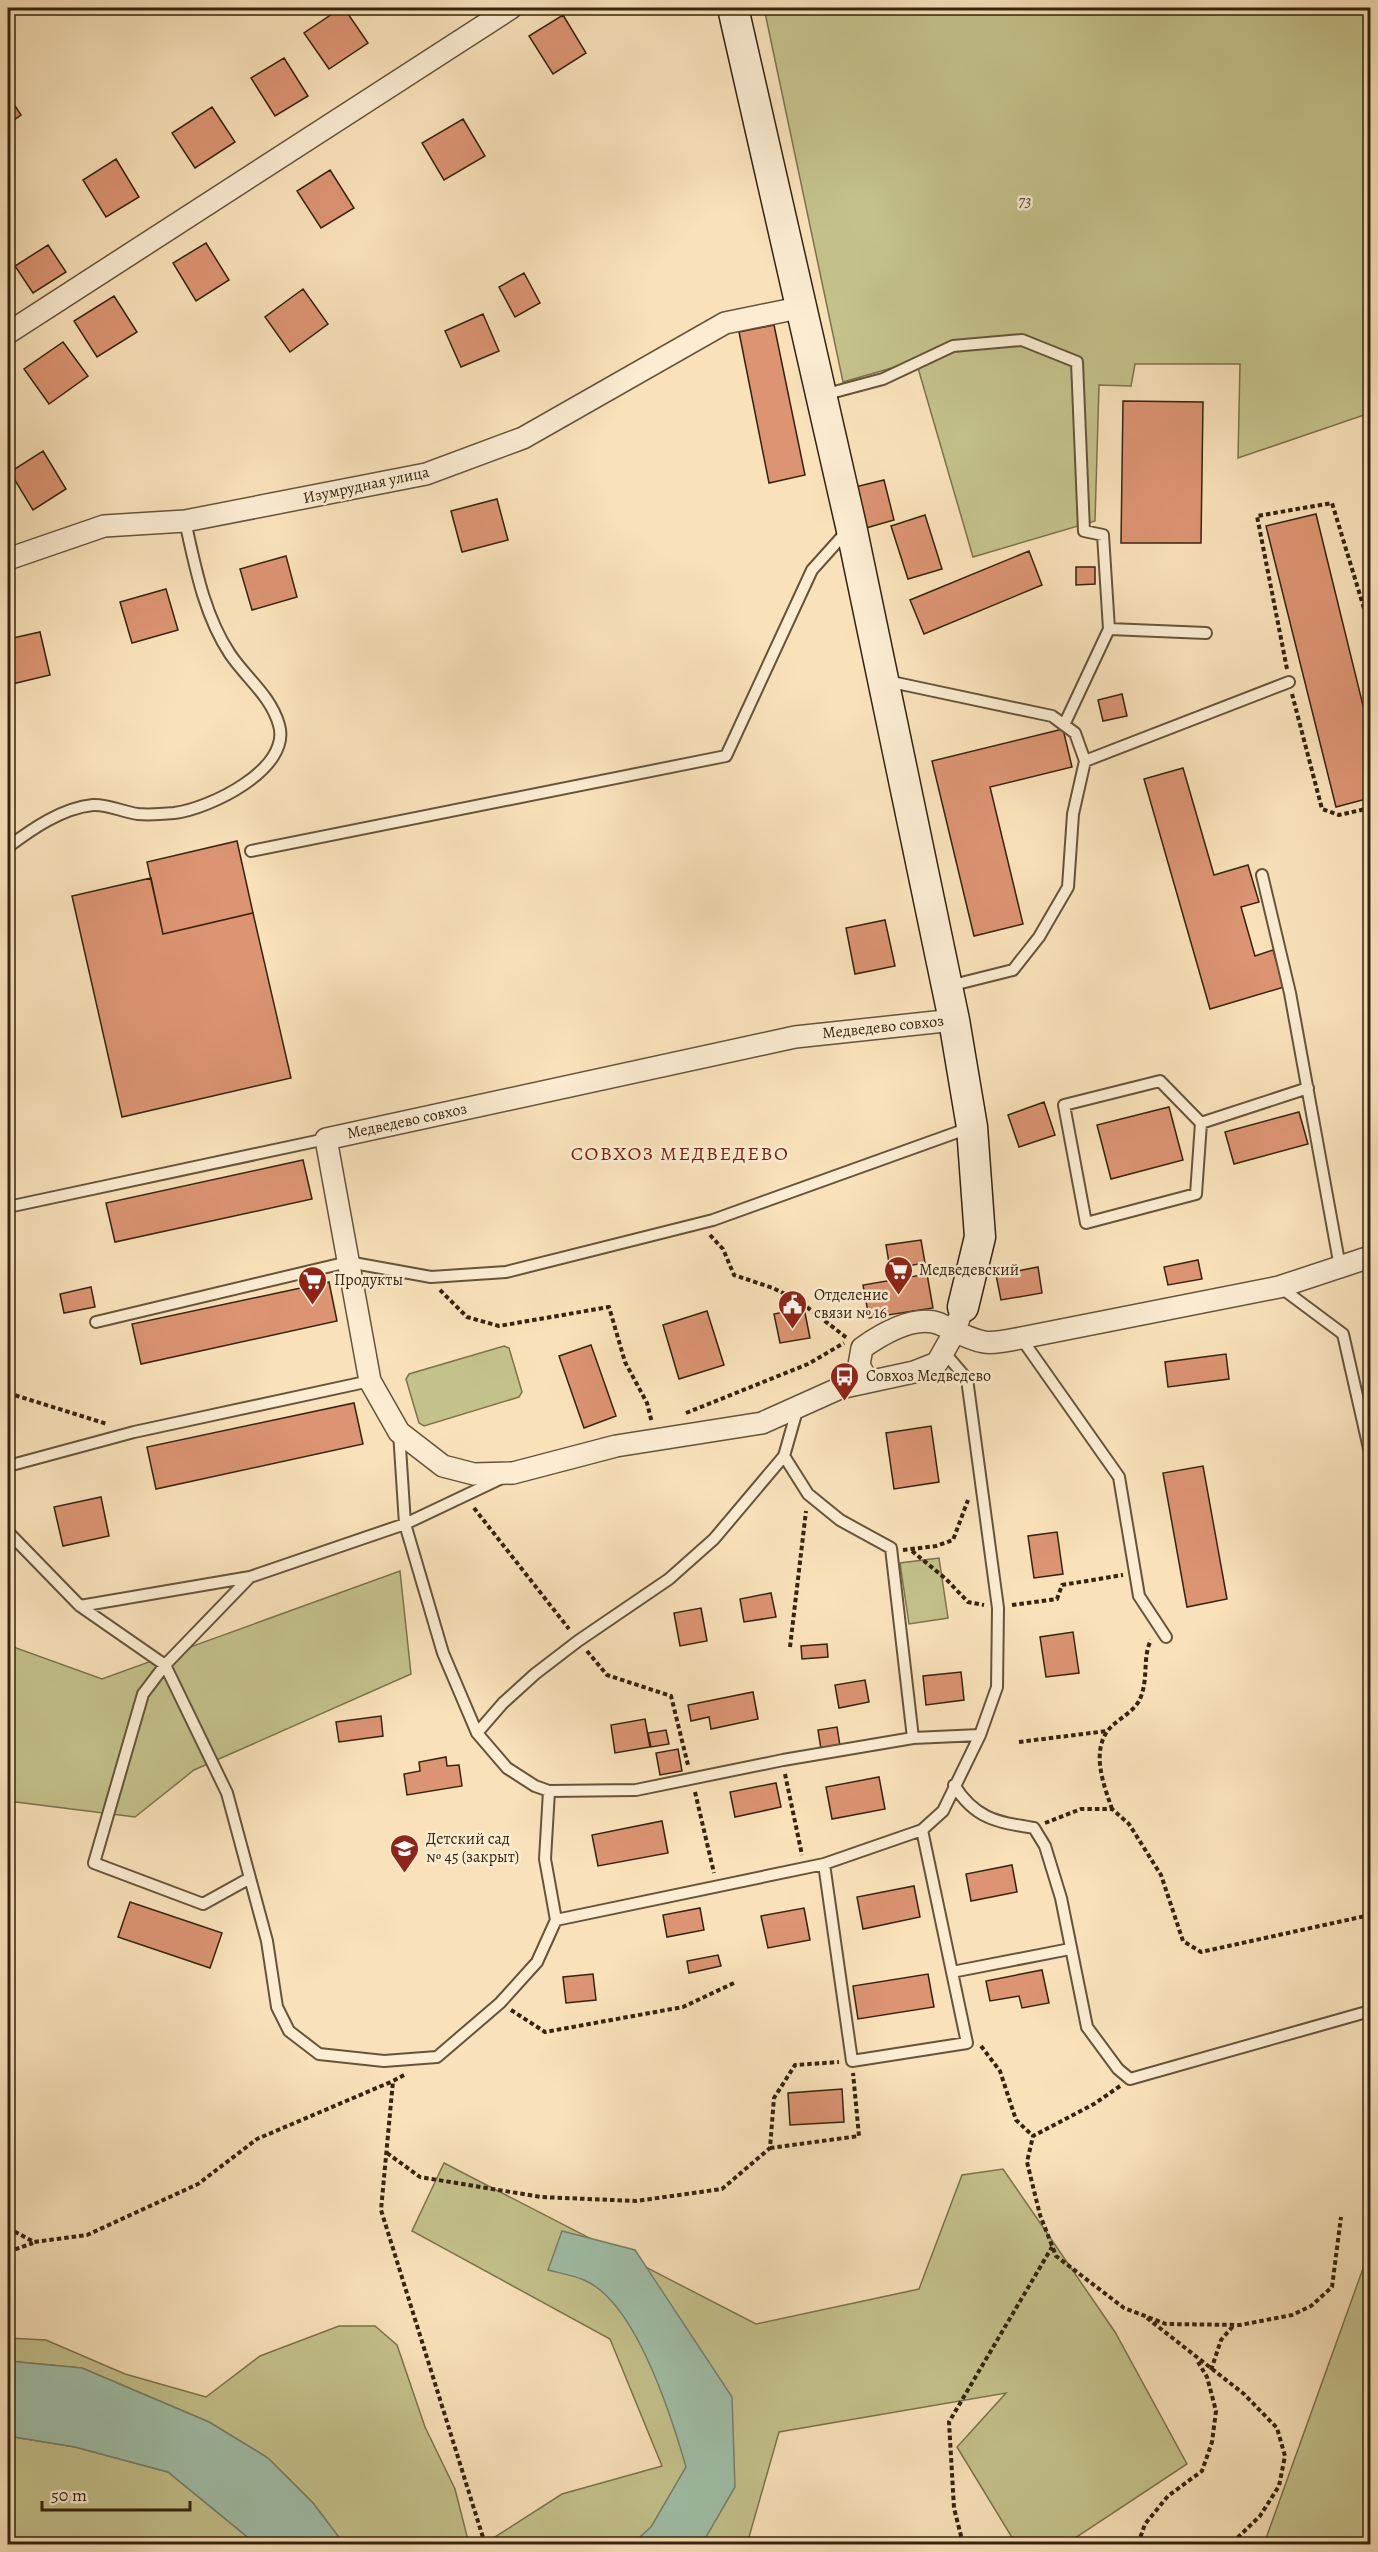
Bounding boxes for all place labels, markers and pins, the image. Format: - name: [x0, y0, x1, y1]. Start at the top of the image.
- supermarket icon: Медведевский: [882, 1254, 914, 1296]
- place label: Медведевский: [919, 1259, 1019, 1281]
- supermarket icon: Продукты: [297, 1264, 329, 1306]
- place label: Продукты: [334, 1269, 403, 1291]
- place label: Отделение связи № 16: [814, 1284, 889, 1324]
- public building icon: Отделение связи № 16: [777, 1288, 809, 1330]
- bus stop icon: Совхоз Медведево: [829, 1360, 861, 1402]
- place label: Совхоз Медведево: [866, 1365, 991, 1387]
- place label: Детский сад № 45 (закрыт): [426, 1828, 519, 1868]
- school or university icon: Детский сад № 45 (закрыт): [389, 1832, 421, 1874]

